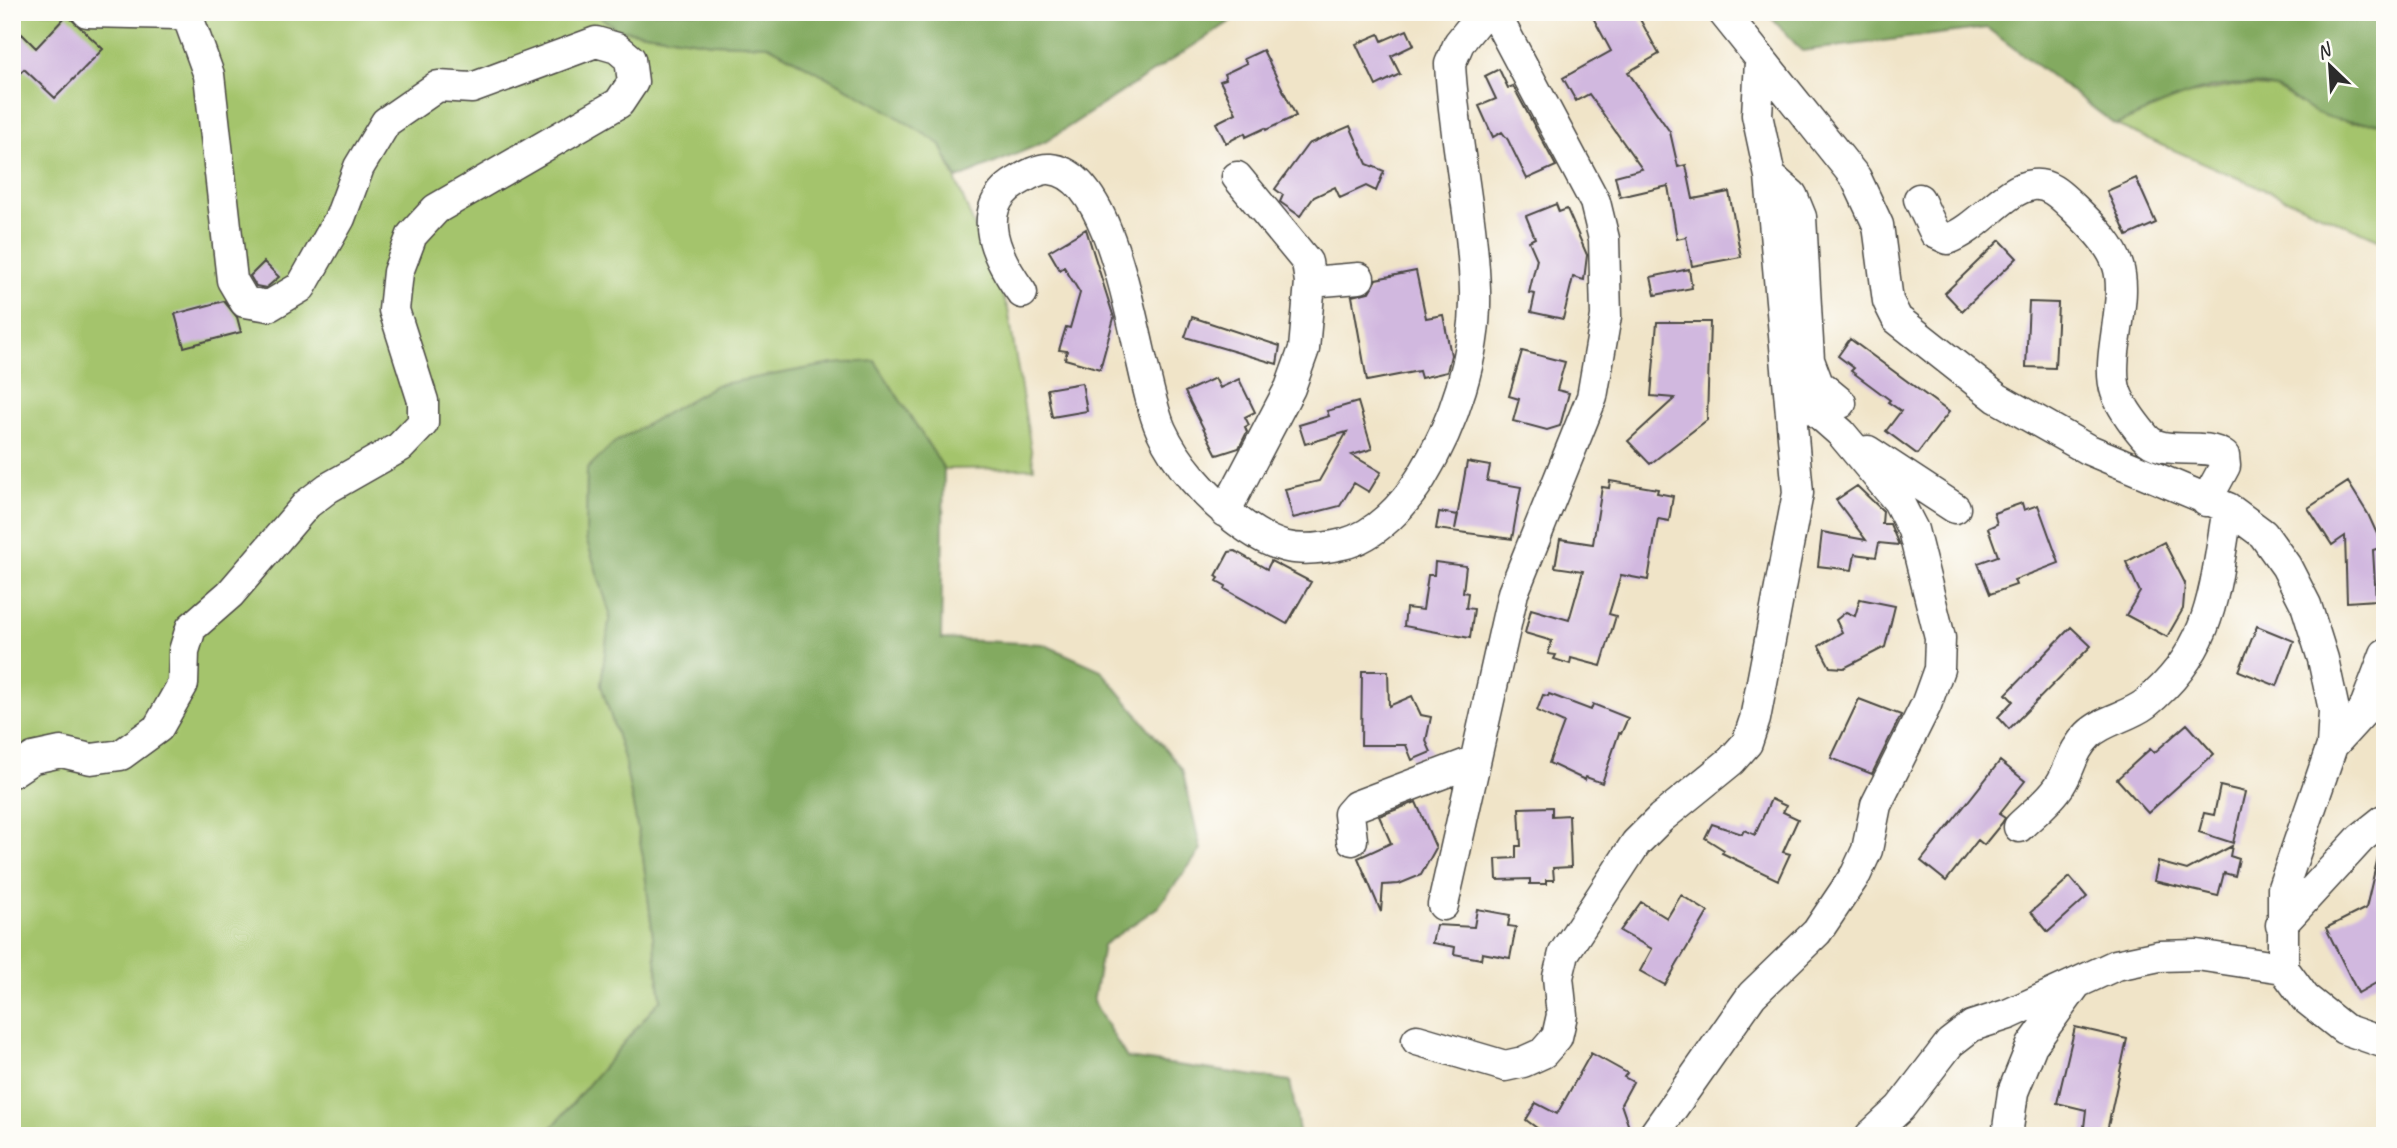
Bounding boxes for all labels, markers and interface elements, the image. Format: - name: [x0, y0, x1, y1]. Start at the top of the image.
- north arrow: [2296, 32, 2366, 102]
- text: N: [2313, 37, 2337, 65]

